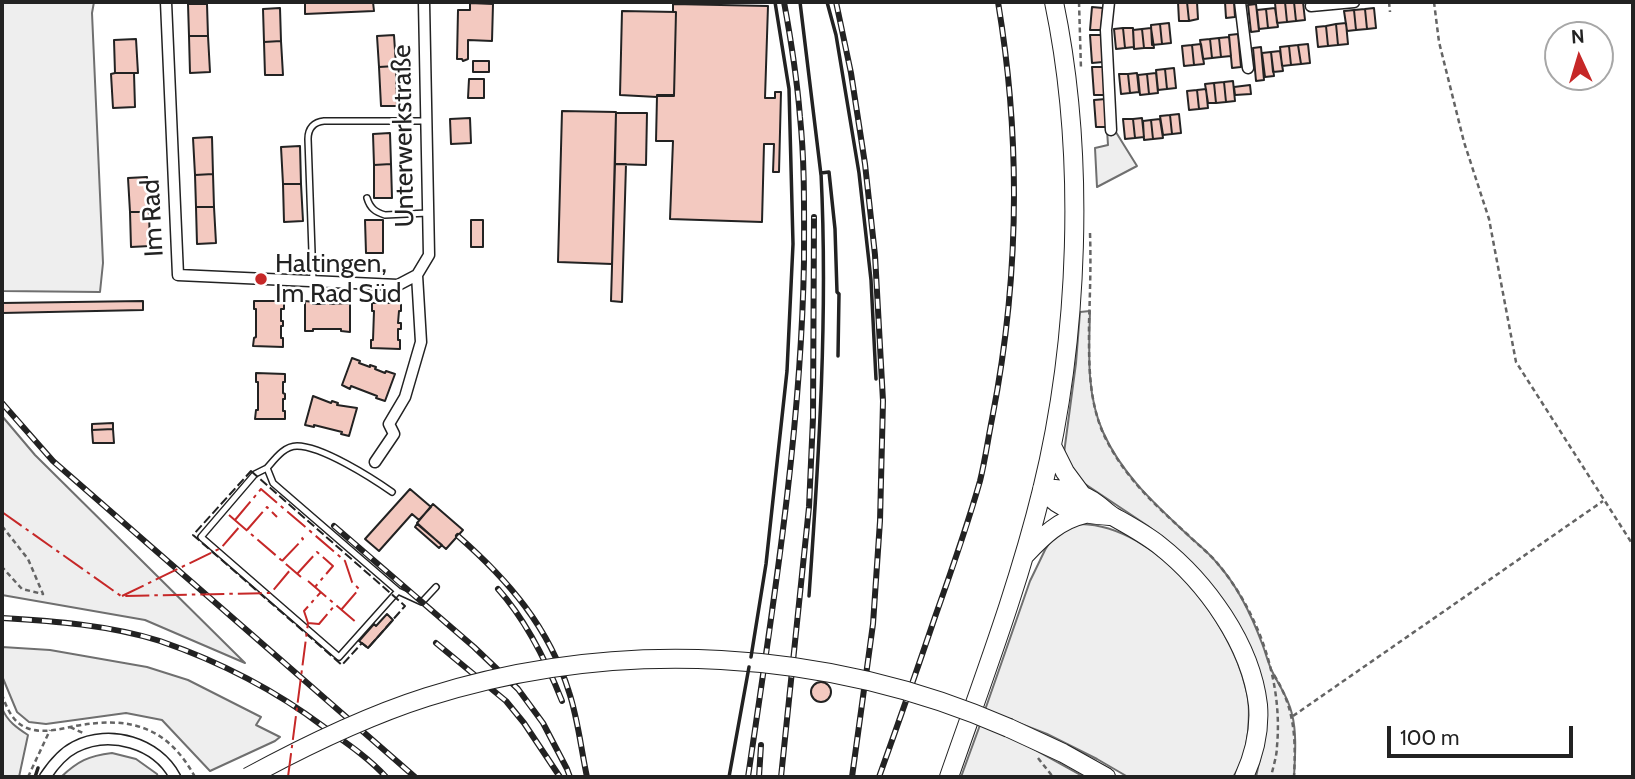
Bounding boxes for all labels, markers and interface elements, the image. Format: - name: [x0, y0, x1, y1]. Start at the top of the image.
- north arrow: [1544, 21, 1614, 91]
- text: N: [1570, 25, 1585, 48]
- street label: Unterwerkstraße: [387, 44, 421, 228]
- street label: Im Rad: [135, 178, 171, 258]
- place label: Haltingen, Im Rad Süd: [275, 248, 401, 310]
- marker: Haltingen, Im Rad Süd: [253, 271, 269, 287]
- scale bar: [1390, 712, 1576, 756]
- text: 100 m: [1400, 725, 1459, 750]

